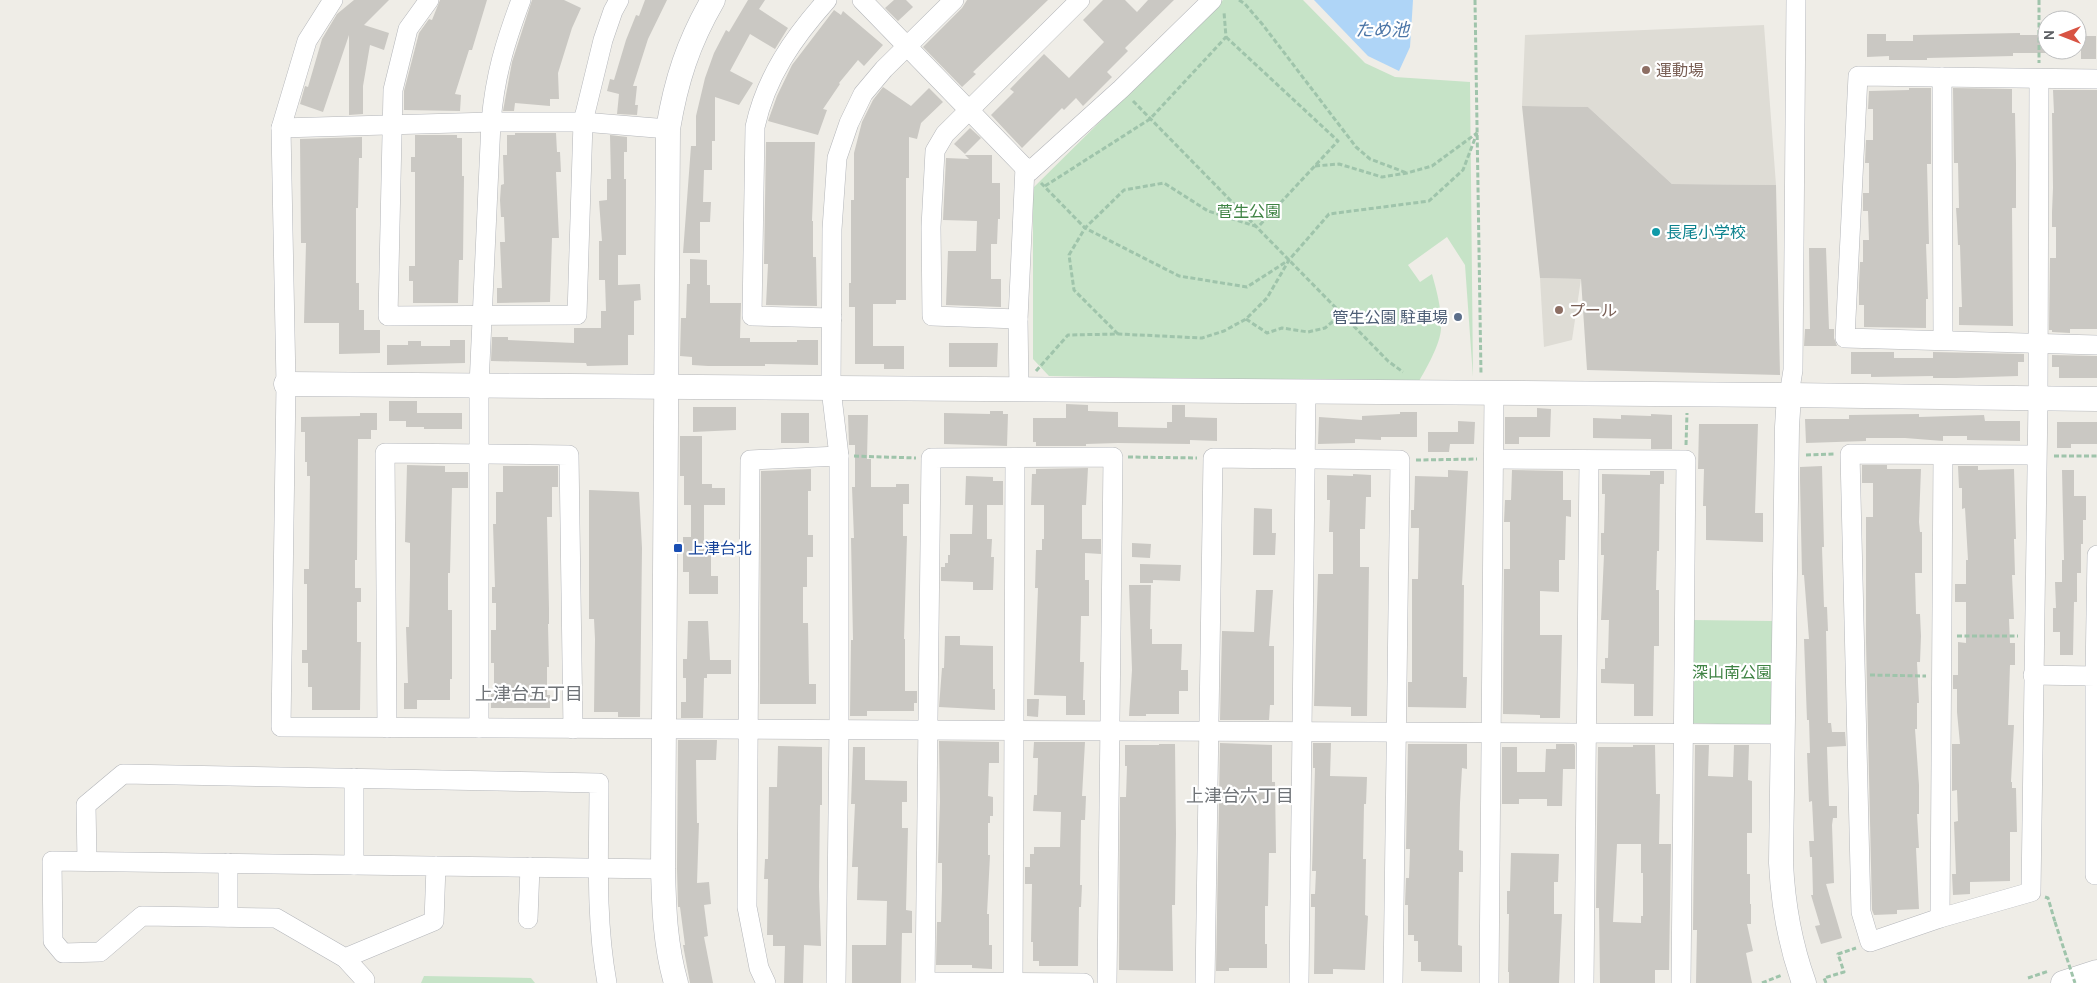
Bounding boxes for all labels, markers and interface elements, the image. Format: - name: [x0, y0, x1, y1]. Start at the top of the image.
- north arrow: [2037, 10, 2087, 60]
- water label: ため池: [1355, 19, 1411, 41]
- text: N: [2040, 30, 2058, 40]
- place label: 運動場: [1656, 61, 1704, 80]
- marker: 運動場: [1640, 64, 1652, 76]
- park label: 菅生公園: [1217, 202, 1281, 221]
- place label: 長尾小学校: [1666, 223, 1746, 242]
- marker: 長尾小学校: [1650, 226, 1662, 238]
- place label: プール: [1569, 301, 1617, 320]
- marker: プール: [1553, 304, 1565, 316]
- place label: 管生公園 駐車場: [1332, 308, 1448, 327]
- marker: 管生公園 駐車場: [1452, 311, 1464, 323]
- place label: 上津台北: [688, 539, 752, 558]
- marker: 上津台北: [672, 542, 684, 554]
- park label: 深山南公園: [1692, 663, 1772, 682]
- district label: 上津台五丁目: [475, 683, 583, 705]
- district label: 上津台六丁目: [1186, 785, 1294, 807]

